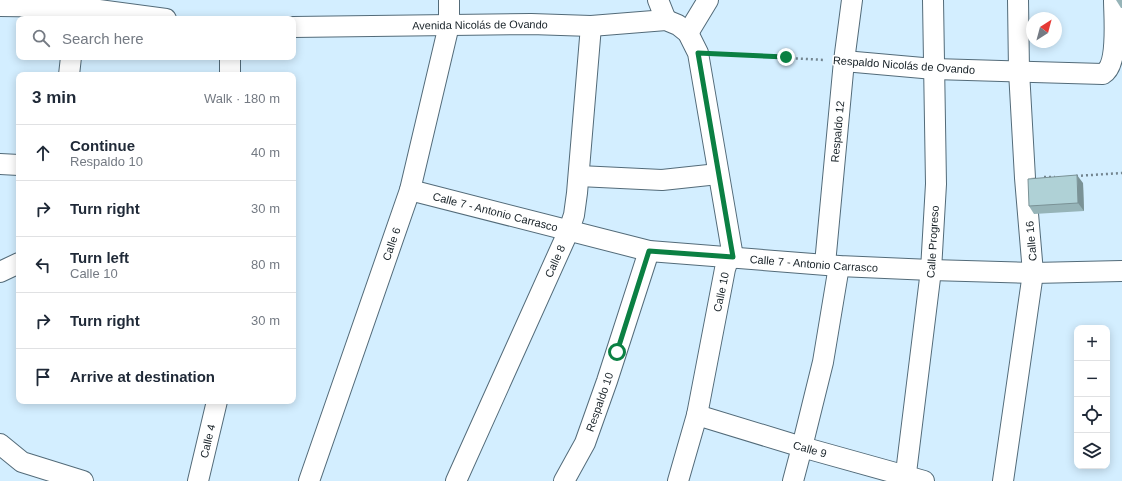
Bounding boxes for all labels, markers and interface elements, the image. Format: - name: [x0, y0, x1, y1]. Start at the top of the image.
- north arrow: [1026, 12, 1062, 48]
- search box: [16, 16, 296, 60]
- street label: Avenida Nicolás de Ovando: [412, 18, 548, 31]
- icon: search: [30, 27, 52, 49]
- text: Search here: [62, 30, 144, 47]
- route end: [777, 48, 795, 66]
- street label: Respaldo Nicolás de Ovando: [833, 54, 975, 76]
- text: 3 min: [32, 88, 76, 107]
- text: Walk · 180 m: [204, 91, 280, 106]
- street label: Respaldo 12: [829, 100, 846, 163]
- text: Continue: [70, 137, 135, 154]
- icon: ahead: [32, 142, 54, 164]
- text: 40 m: [251, 145, 280, 160]
- text: Respaldo 10: [70, 154, 143, 169]
- street label: Calle 7 - Antonio Carrasco: [431, 190, 559, 233]
- icon: right: [32, 198, 54, 220]
- text: Turn right: [70, 200, 140, 217]
- text: 30 m: [251, 201, 280, 216]
- street label: Calle Progreso: [924, 205, 941, 279]
- street label: Calle 16: [1023, 220, 1039, 262]
- street label: Calle 6: [380, 226, 403, 262]
- street label: Calle 8: [542, 243, 567, 279]
- text: Turn left: [70, 249, 129, 266]
- street label: Calle 7 - Antonio Carrasco: [749, 253, 878, 274]
- icon: left: [32, 254, 54, 276]
- text: 80 m: [251, 257, 280, 272]
- text: Calle 10: [70, 266, 118, 281]
- street label: Calle 10: [711, 271, 731, 313]
- icon: right: [32, 310, 54, 332]
- text: Turn right: [70, 312, 140, 329]
- text: 30 m: [251, 313, 280, 328]
- map controls: [1074, 325, 1110, 469]
- button: +: [1074, 325, 1110, 361]
- route start: [608, 343, 626, 361]
- button: −: [1074, 361, 1110, 397]
- icon: arrive: [32, 366, 54, 388]
- text: Arrive at destination: [70, 368, 215, 385]
- street label: Respaldo 10: [584, 371, 615, 433]
- button: locate: [1074, 397, 1110, 433]
- street label: Calle 4: [198, 423, 217, 459]
- button: layers: [1074, 433, 1110, 469]
- street label: Calle 9: [792, 439, 828, 460]

